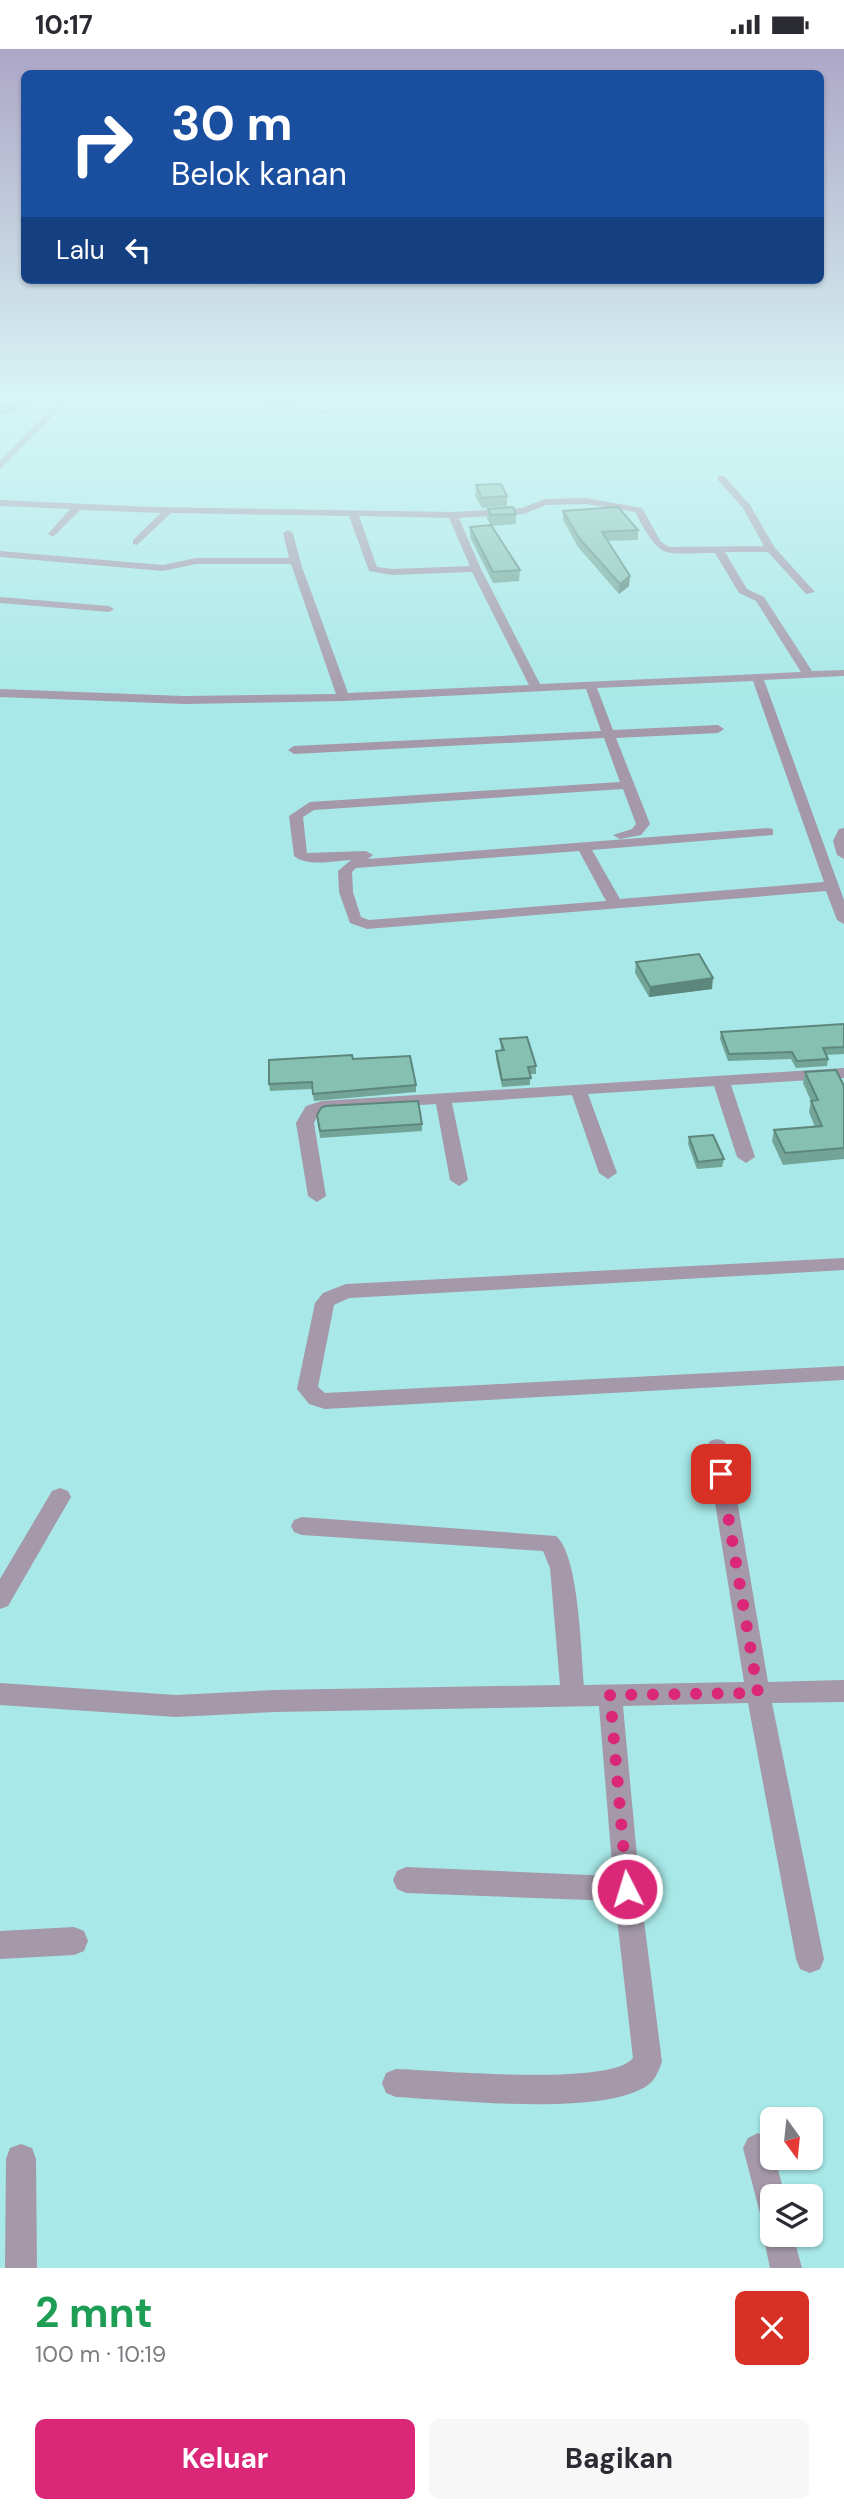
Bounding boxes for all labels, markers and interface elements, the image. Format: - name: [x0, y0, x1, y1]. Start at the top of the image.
- text: 10:17: [35, 8, 93, 42]
- text: 30 m: [171, 91, 293, 155]
- icon: right: [56, 98, 147, 189]
- text: Belok kanan: [171, 153, 347, 195]
- icon: left: [119, 231, 157, 269]
- text: Lalu: [56, 233, 105, 267]
- pin: [691, 1444, 751, 1504]
- icon: arrive: [702, 1455, 740, 1493]
- position arrow: [590, 1852, 664, 1926]
- north arrow: [760, 2107, 822, 2170]
- map controls: [760, 2107, 823, 2247]
- button: layers: [760, 2184, 823, 2247]
- text: 2 mnt: [35, 2285, 153, 2340]
- button: close: [735, 2291, 809, 2365]
- text: 100 m · 10:19: [35, 2339, 166, 2369]
- button: Keluar: [35, 2419, 415, 2499]
- button: Bagikan: [429, 2419, 809, 2499]

